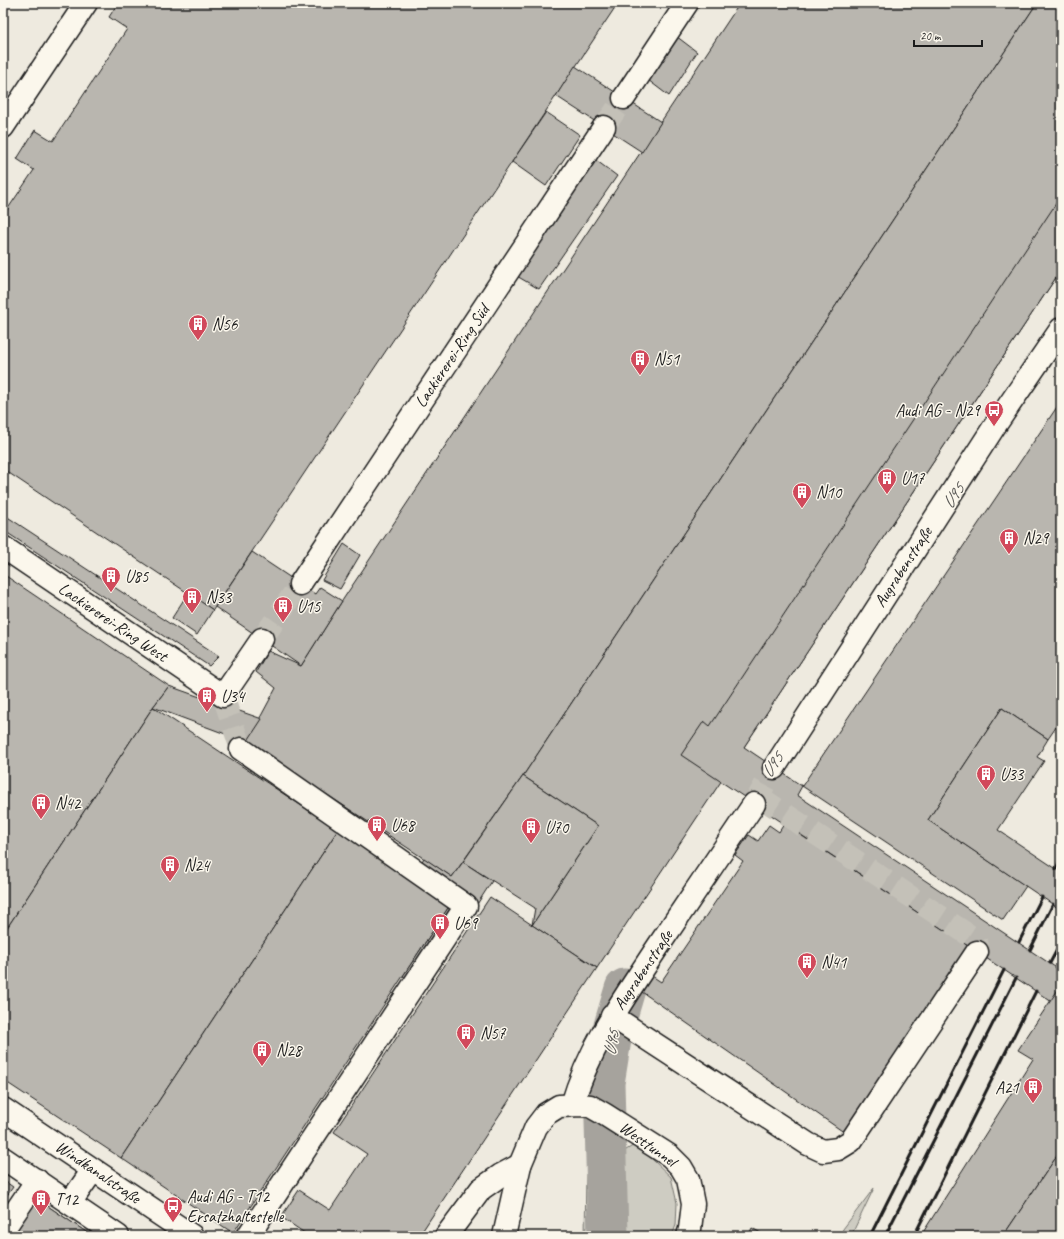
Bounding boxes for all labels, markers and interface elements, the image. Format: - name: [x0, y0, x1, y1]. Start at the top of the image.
- scale bar: [914, 22, 982, 48]
- text: 20 m: [920, 28, 942, 44]
- street label: Lackiererei-Ring Süd: [410, 299, 495, 411]
- building icon: N56: [187, 313, 209, 341]
- place label: N56: [212, 314, 239, 335]
- building icon: N51: [629, 348, 651, 376]
- place label: N51: [654, 349, 681, 370]
- bus stop icon: Audi AG - N29: [983, 399, 1005, 427]
- place label: Audi AG - N29: [895, 400, 981, 421]
- building icon: U17: [876, 467, 898, 495]
- place label: U17: [901, 468, 926, 489]
- water label: U95: [937, 476, 971, 512]
- building icon: N10: [791, 481, 813, 509]
- place label: N10: [816, 482, 843, 503]
- street label: Augrabenstraße: [869, 522, 937, 611]
- building icon: N29: [998, 527, 1020, 555]
- place label: N29: [1023, 528, 1050, 549]
- building icon: U85: [100, 565, 122, 593]
- place label: U85: [125, 566, 150, 587]
- street label: Lackiererei-Ring West: [55, 578, 173, 668]
- building icon: N33: [181, 586, 203, 614]
- place label: N33: [206, 587, 233, 608]
- building icon: U15: [272, 595, 294, 623]
- place label: U15: [297, 596, 322, 617]
- building icon: U34: [196, 685, 218, 713]
- place label: U34: [221, 686, 247, 707]
- water label: U95: [756, 745, 790, 781]
- building icon: U33: [975, 763, 997, 791]
- place label: U33: [1000, 764, 1025, 785]
- building icon: N42: [30, 792, 52, 820]
- place label: N42: [55, 793, 82, 814]
- building icon: U68: [366, 814, 388, 842]
- place label: U68: [391, 815, 417, 836]
- building icon: U70: [520, 816, 542, 844]
- place label: U70: [545, 817, 570, 838]
- building icon: N24: [159, 854, 181, 882]
- place label: N24: [184, 855, 212, 876]
- building icon: U69: [429, 912, 451, 940]
- place label: U69: [454, 913, 479, 934]
- street label: Augrabenstraße: [609, 925, 678, 1014]
- building icon: N41: [796, 951, 818, 979]
- place label: N41: [821, 952, 848, 973]
- building icon: N57: [455, 1022, 477, 1050]
- place label: N57: [480, 1023, 507, 1044]
- water label: U95: [598, 1025, 625, 1057]
- building icon: N28: [251, 1039, 273, 1067]
- place label: N28: [276, 1040, 304, 1061]
- building icon: A21: [1022, 1076, 1044, 1104]
- place label: A21: [995, 1077, 1020, 1098]
- street label: Westtunnel: [615, 1117, 683, 1173]
- street label: Windkanalstraße: [51, 1136, 146, 1209]
- place label: Audi AG - T12 Ersatzhaltestelle: [187, 1186, 285, 1227]
- building icon: T12: [30, 1188, 52, 1216]
- place label: T12: [55, 1189, 79, 1210]
- bus stop icon: Audi AG - T12 Ersatzhaltestelle: [162, 1195, 184, 1223]

